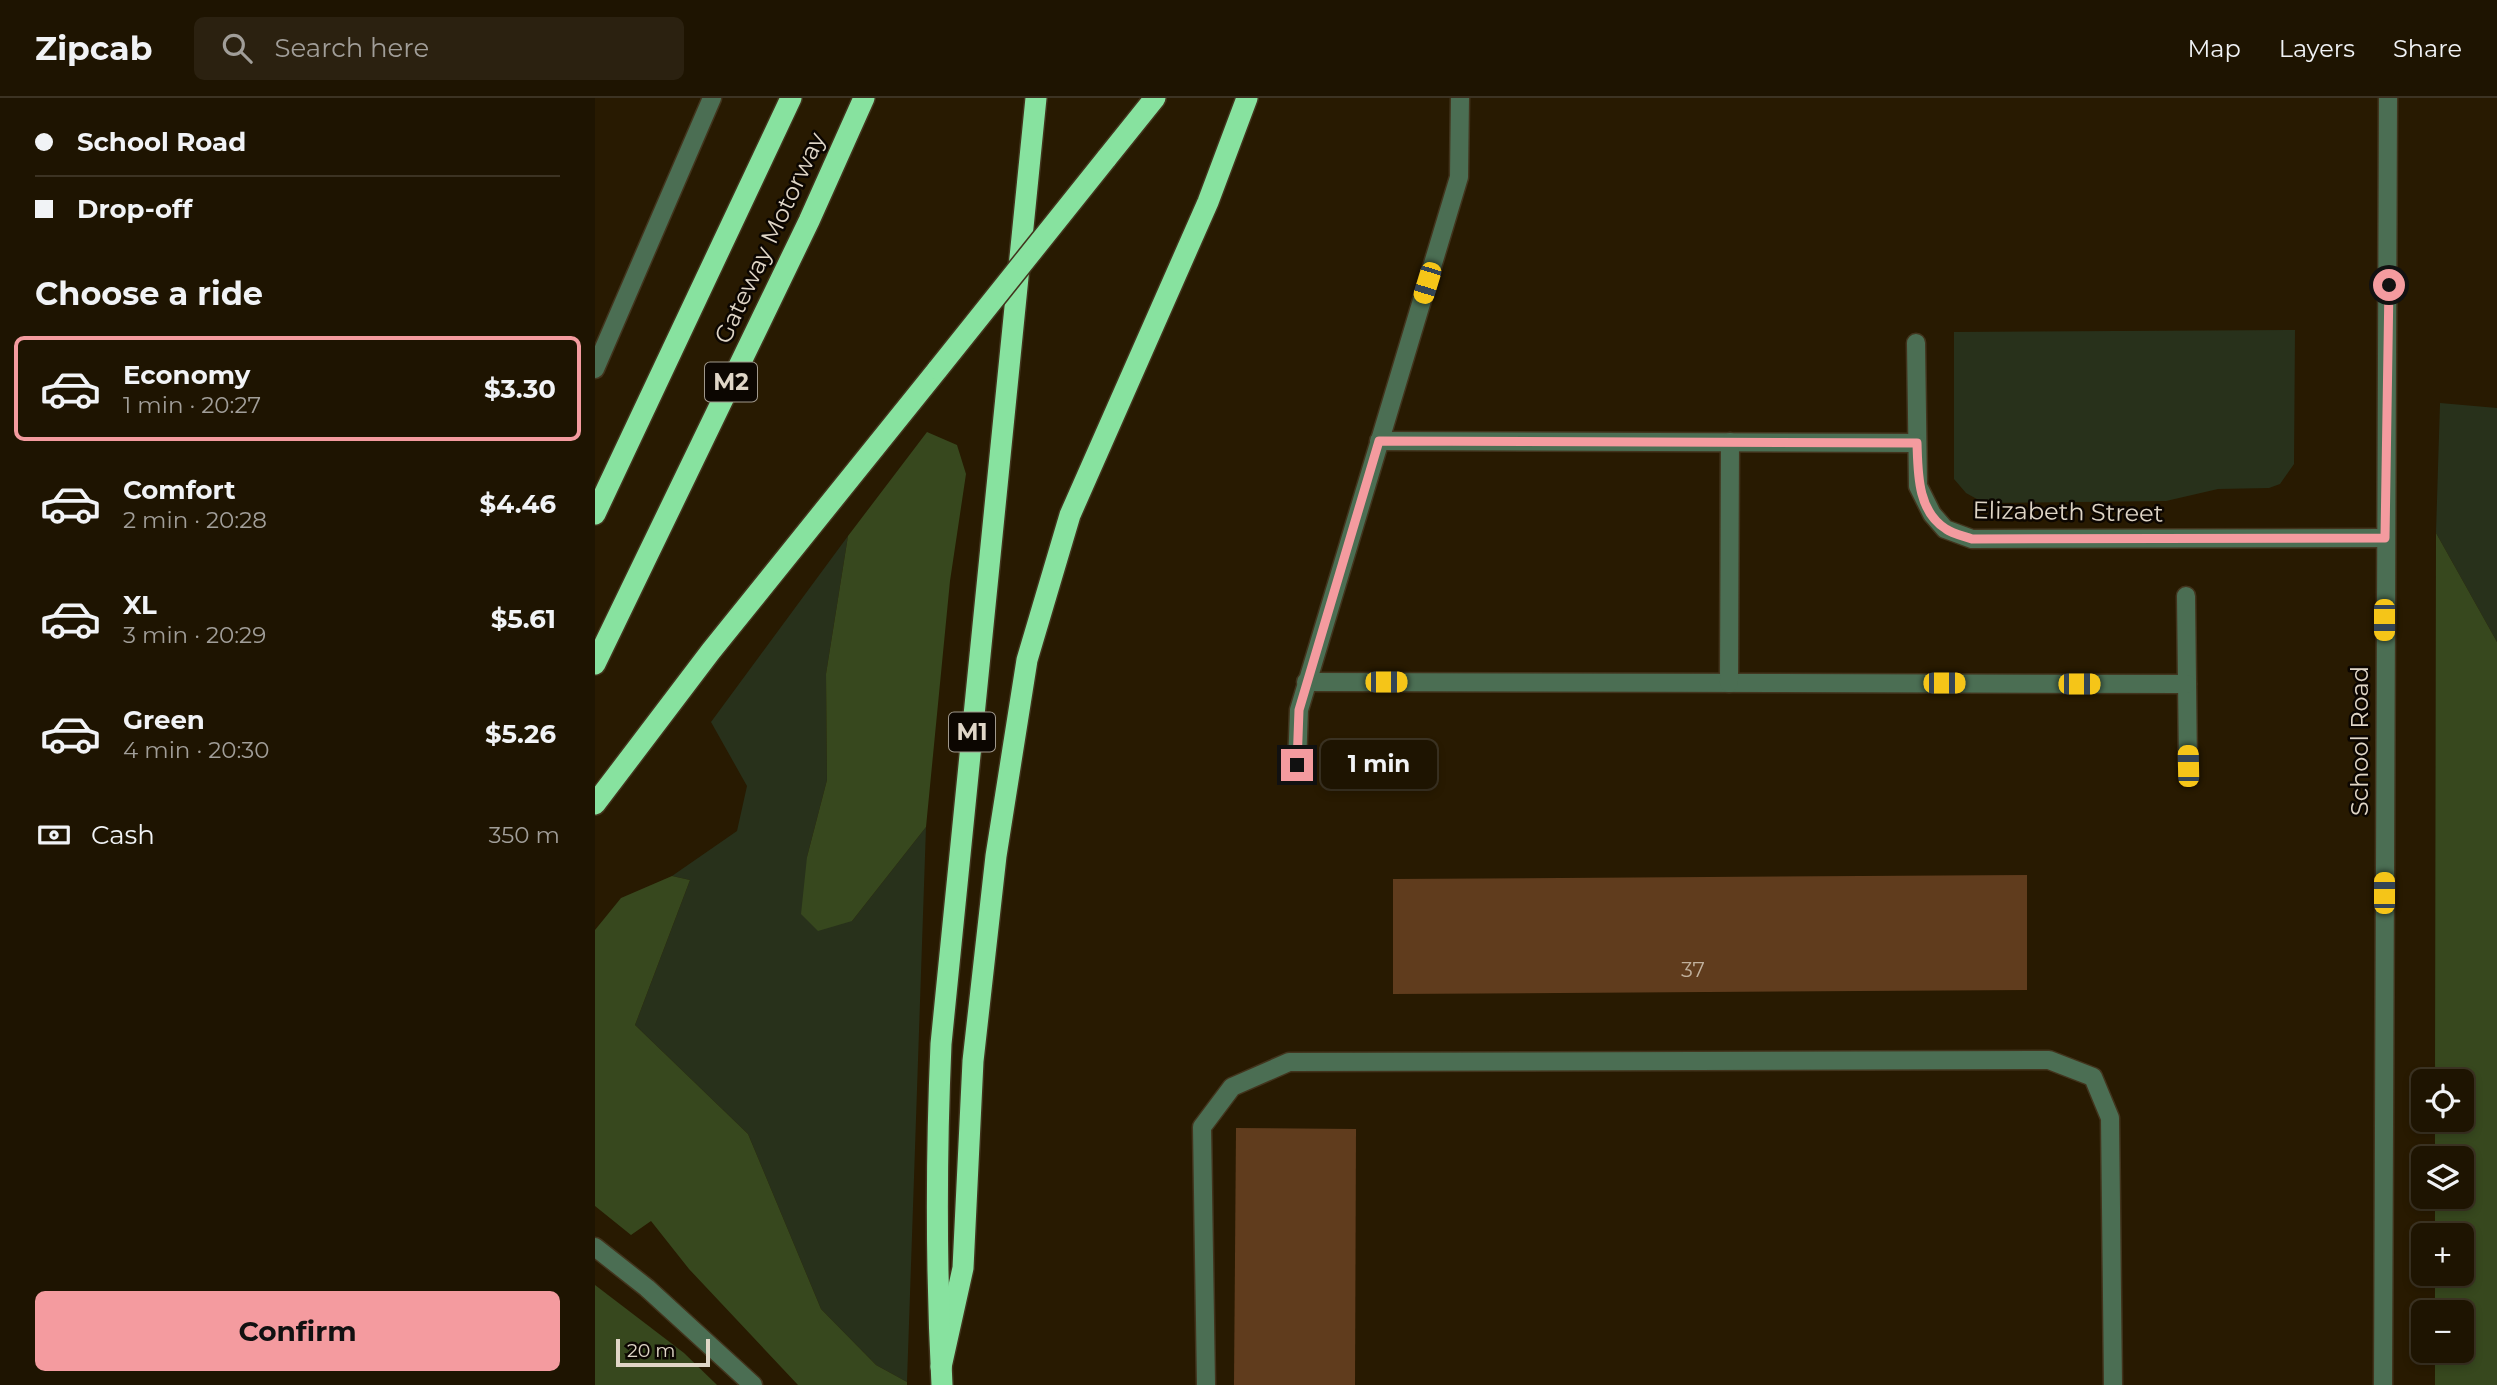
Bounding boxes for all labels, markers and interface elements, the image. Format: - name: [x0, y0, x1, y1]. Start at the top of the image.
- search box: [194, 17, 684, 80]
- text: Zipcab: [35, 28, 152, 68]
- icon: search: [218, 29, 256, 67]
- text: Search here: [274, 32, 429, 64]
- text: Map: [2187, 34, 2241, 63]
- text: Layers: [2279, 34, 2355, 63]
- text: Share: [2393, 34, 2462, 63]
- text: School Road: [77, 126, 246, 158]
- street label: Gateway Motorway: [708, 128, 831, 348]
- text: Drop-off: [77, 193, 192, 225]
- car: [1411, 260, 1444, 306]
- route start: [2373, 269, 2405, 301]
- text: Choose a ride: [35, 274, 263, 313]
- icon: car: [39, 357, 102, 420]
- text: Economy: [123, 359, 250, 391]
- road number: M2: [705, 362, 757, 402]
- text: $3.30: [484, 373, 556, 405]
- text: 1 min · 20:27: [123, 391, 261, 419]
- icon: car: [39, 472, 102, 535]
- text: Comfort: [123, 474, 235, 506]
- text: $4.46: [479, 488, 556, 520]
- street label: Elizabeth Street: [1972, 495, 2164, 528]
- text: 2 min · 20:28: [123, 506, 267, 534]
- icon: car: [39, 587, 102, 650]
- text: XL: [123, 589, 157, 621]
- car: [2374, 599, 2395, 641]
- text: $5.61: [491, 603, 556, 635]
- text: 3 min · 20:29: [123, 621, 266, 649]
- street label: School Road: [2345, 666, 2374, 816]
- car: [1366, 672, 1408, 693]
- car: [1924, 673, 1966, 694]
- car: [2059, 674, 2101, 695]
- icon: car: [39, 702, 102, 765]
- text: Green: [123, 704, 205, 736]
- road number: M1: [949, 712, 995, 752]
- text: $5.26: [485, 718, 556, 750]
- text: 4 min · 20:30: [123, 736, 270, 764]
- callout: 1 min: [1321, 740, 1437, 790]
- car: [2178, 745, 2199, 787]
- route end: [1281, 749, 1313, 781]
- text: 1 min: [1348, 750, 1410, 778]
- icon: cash: [35, 816, 73, 854]
- text: Cash: [91, 819, 155, 851]
- text: 350 m: [489, 821, 560, 849]
- car: [2374, 872, 2395, 914]
- house number: 37: [1681, 957, 1705, 982]
- map controls: [2411, 1069, 2474, 1363]
- button: locate: [2411, 1069, 2474, 1132]
- button: layers: [2411, 1146, 2474, 1209]
- button: +: [2411, 1223, 2474, 1286]
- button: Confirm: [35, 1291, 560, 1371]
- button: −: [2411, 1300, 2474, 1363]
- scale bar: [616, 1336, 711, 1368]
- text: 20 m: [627, 1339, 675, 1362]

